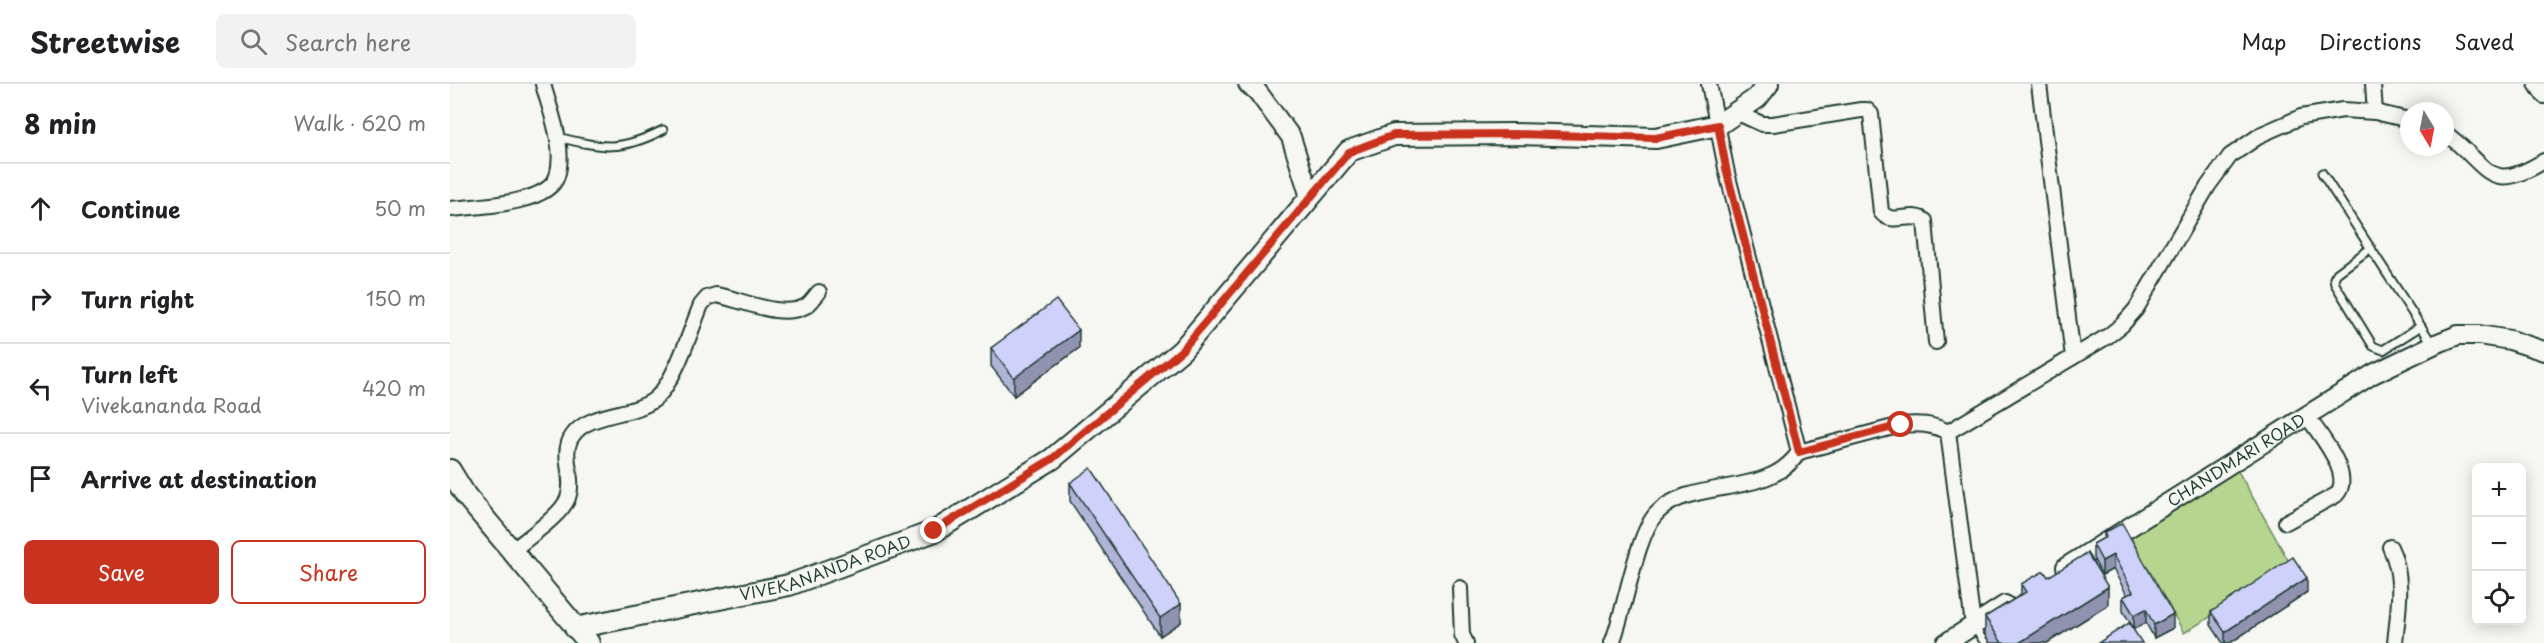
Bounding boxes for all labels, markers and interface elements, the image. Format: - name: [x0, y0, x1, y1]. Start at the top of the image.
- search box: [216, 14, 636, 68]
- text: Streetwise: [30, 20, 180, 63]
- icon: search: [237, 25, 270, 58]
- text: Search here: [285, 25, 411, 58]
- text: Map: [2241, 25, 2286, 57]
- text: Directions: [2319, 25, 2421, 57]
- text: Saved: [2454, 25, 2514, 57]
- north arrow: [2400, 102, 2454, 156]
- text: 8 min: [24, 104, 97, 143]
- text: Walk · 620 m: [294, 108, 426, 138]
- icon: ahead: [24, 192, 57, 225]
- text: Continue: [81, 192, 180, 225]
- text: 50 m: [374, 193, 426, 223]
- icon: right: [24, 282, 57, 315]
- text: Turn right: [81, 282, 194, 315]
- text: 150 m: [366, 283, 426, 313]
- text: Turn left: [81, 357, 178, 390]
- icon: left: [24, 372, 57, 405]
- text: 420 m: [362, 373, 426, 403]
- text: Vivekananda Road: [81, 390, 262, 420]
- street label: CHANDMARI ROAD: [2162, 407, 2309, 512]
- route start: [1887, 411, 1913, 437]
- icon: arrive: [24, 462, 57, 495]
- text: Arrive at destination: [81, 462, 317, 495]
- map controls: [2472, 463, 2526, 625]
- button: +: [2472, 463, 2526, 517]
- route end: [920, 517, 946, 543]
- button: −: [2472, 517, 2526, 571]
- street label: VIVEKANANDA ROAD: [738, 528, 914, 606]
- button: Save: [24, 540, 219, 604]
- button: Share: [231, 540, 426, 604]
- button: locate: [2472, 571, 2526, 625]

